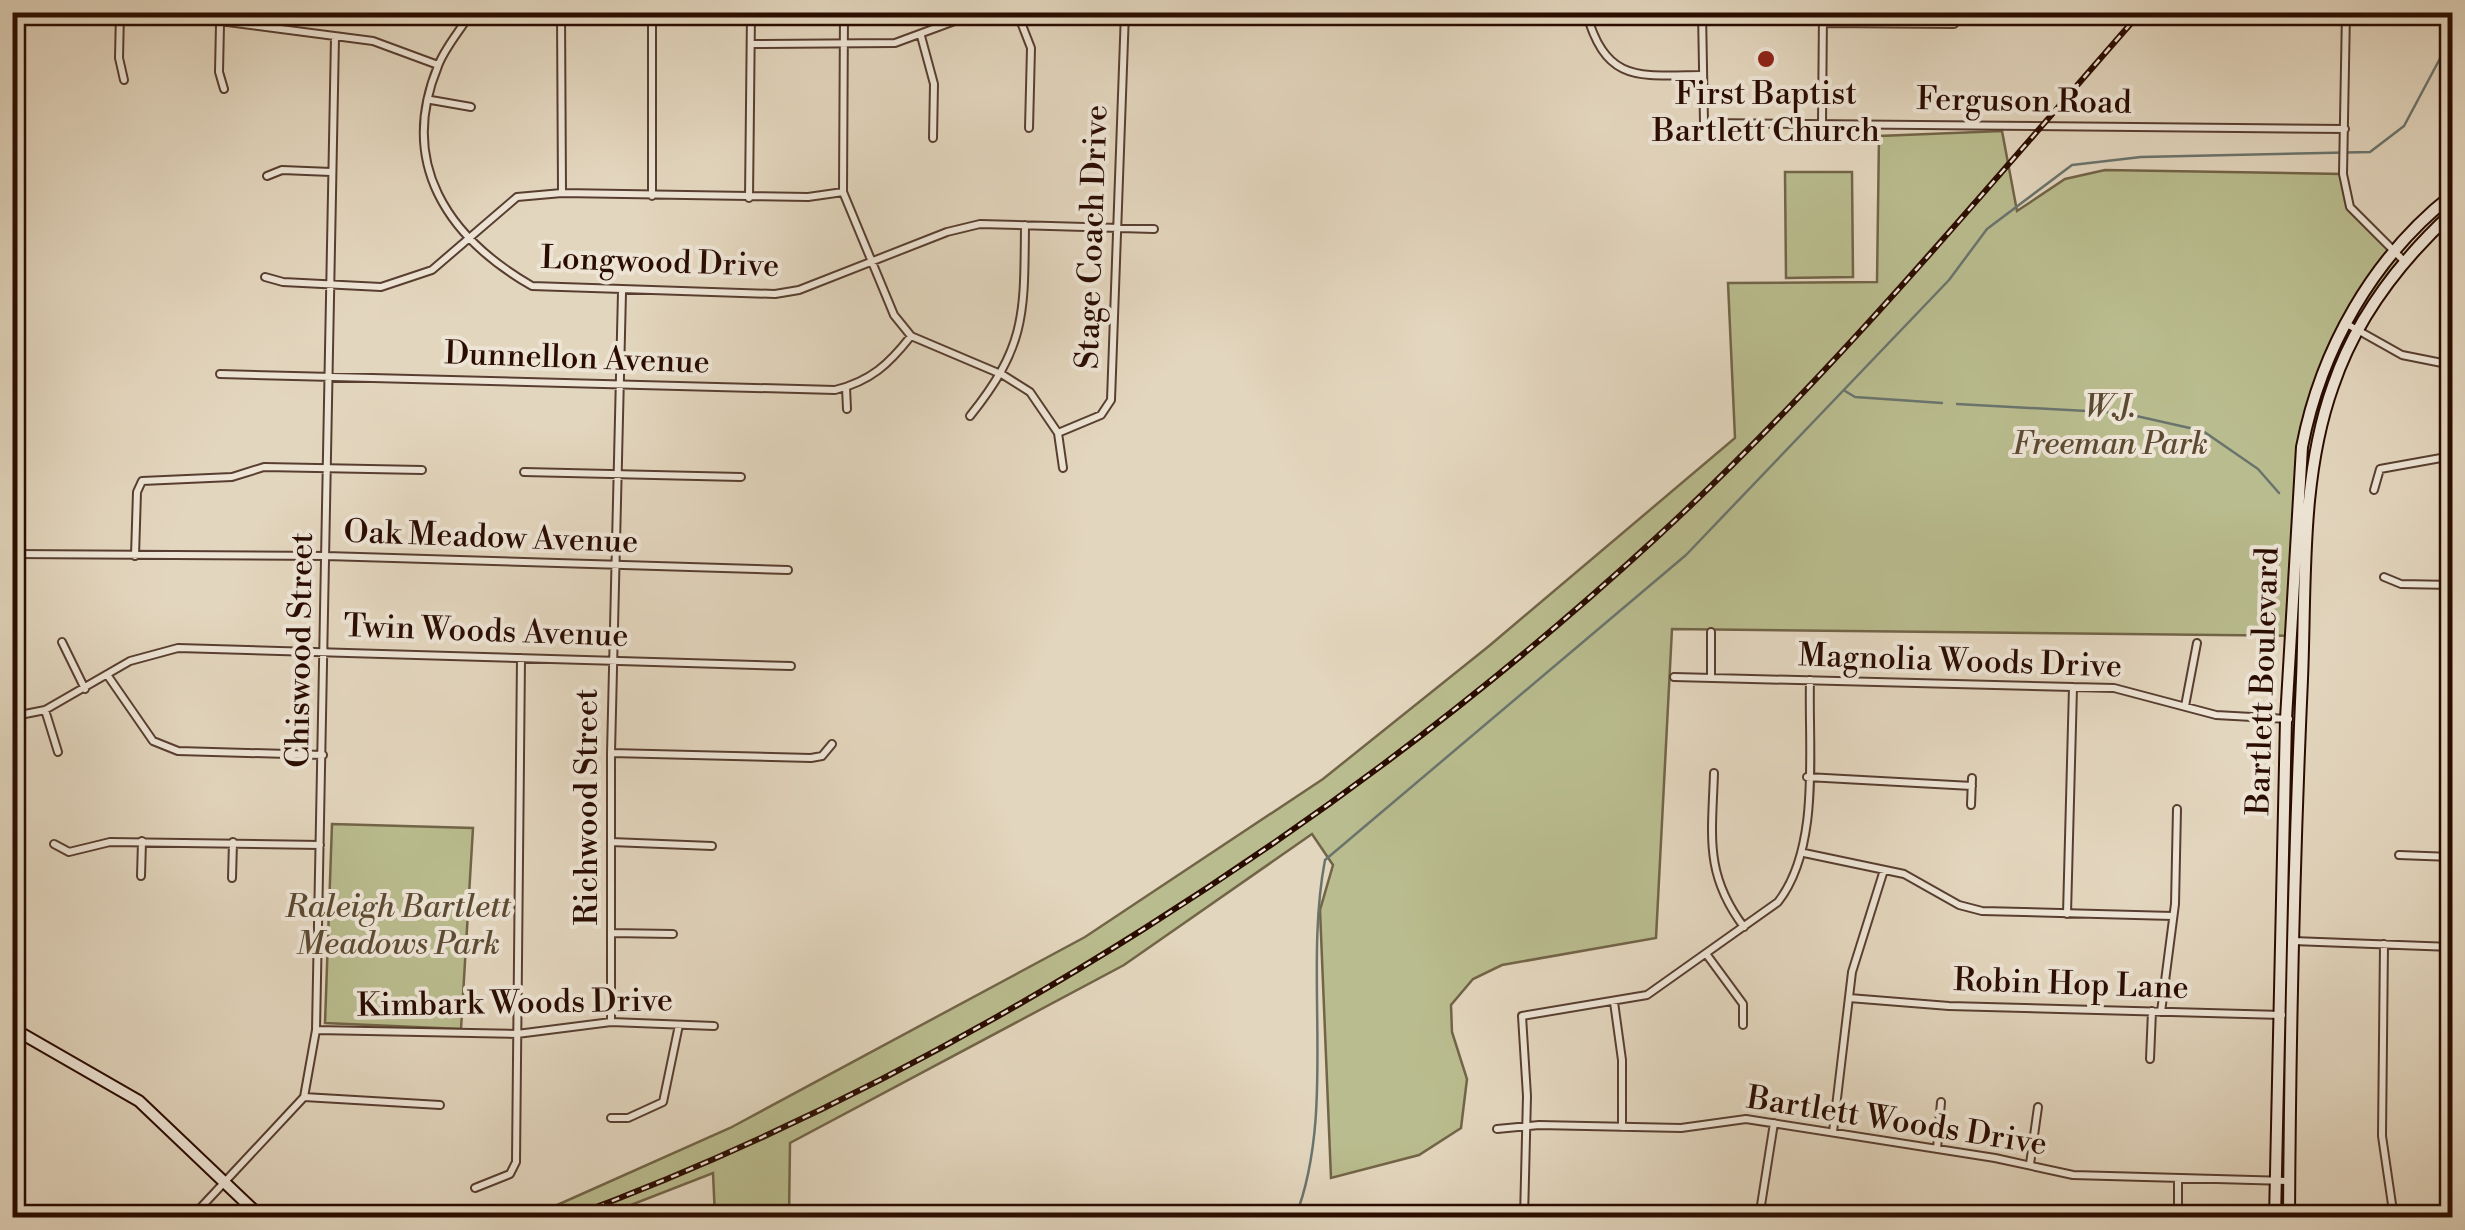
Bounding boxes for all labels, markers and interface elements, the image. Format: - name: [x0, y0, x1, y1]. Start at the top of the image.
- marker: First Baptist Bartlett Church: [1755, 48, 1777, 70]
- place label: First Baptist Bartlett Church: [1651, 74, 1880, 151]
- street label: Ferguson Road: [1916, 79, 2132, 123]
- street label: Stage Coach Drive: [1067, 104, 1117, 370]
- street label: Longwood Drive: [540, 238, 780, 286]
- street label: Dunnellon Avenue: [444, 333, 710, 383]
- park label: W.J. Freeman Park: [2012, 387, 2208, 464]
- street label: Oak Meadow Avenue: [343, 512, 639, 562]
- street label: Chiswood Street: [278, 532, 322, 768]
- street label: Bartlett Boulevard: [2238, 546, 2288, 817]
- street label: Twin Woods Avenue: [343, 606, 629, 656]
- street label: Magnolia Woods Drive: [1797, 635, 2123, 687]
- street label: Richwood Street: [567, 689, 607, 925]
- park label: Raleigh Bartlett Meadows Park: [284, 887, 512, 964]
- street label: Robin Hop Lane: [1953, 960, 2189, 1008]
- street label: Kimbark Woods Drive: [357, 980, 673, 1026]
- street label: Bartlett Woods Drive: [1743, 1077, 2050, 1164]

